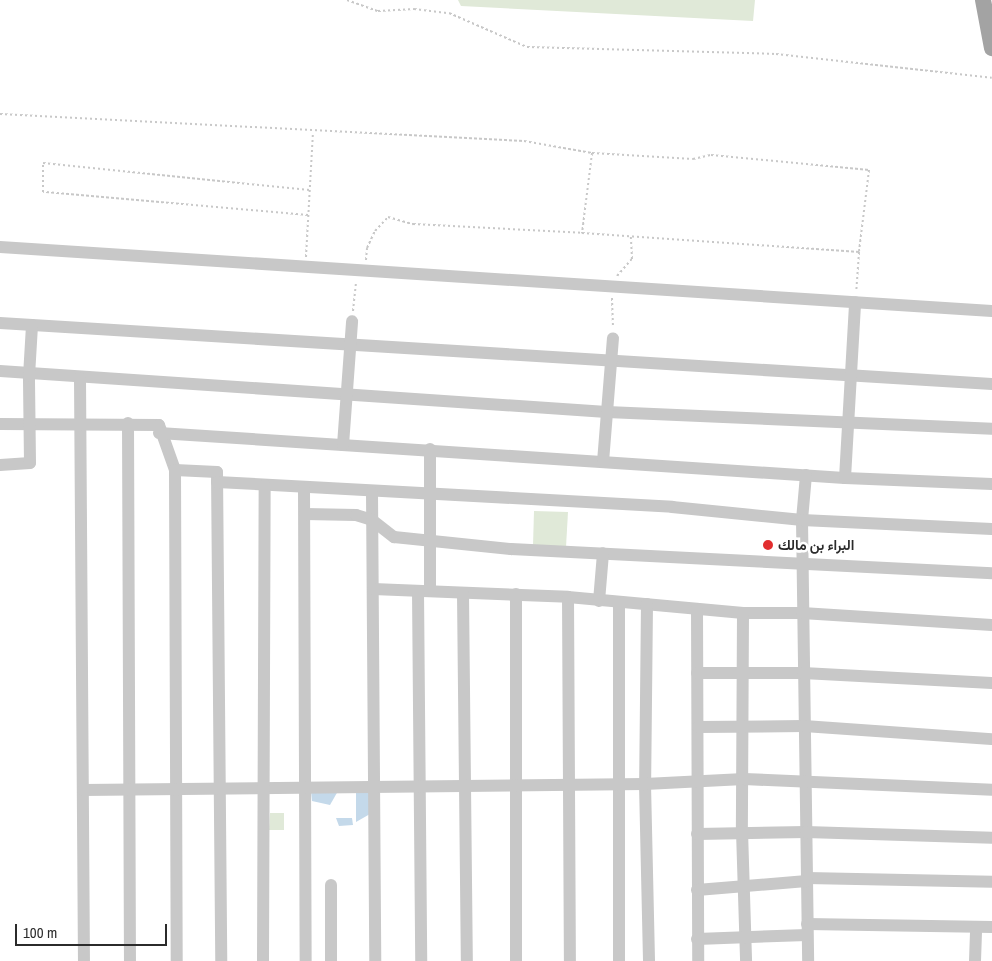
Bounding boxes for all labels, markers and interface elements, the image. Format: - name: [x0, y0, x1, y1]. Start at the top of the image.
- place label: البراء بن مالك: [778, 537, 854, 553]
- marker: البراء بن مالك: [762, 539, 774, 551]
- scale bar: [18, 914, 170, 946]
- text: 100 m: [23, 922, 57, 943]

